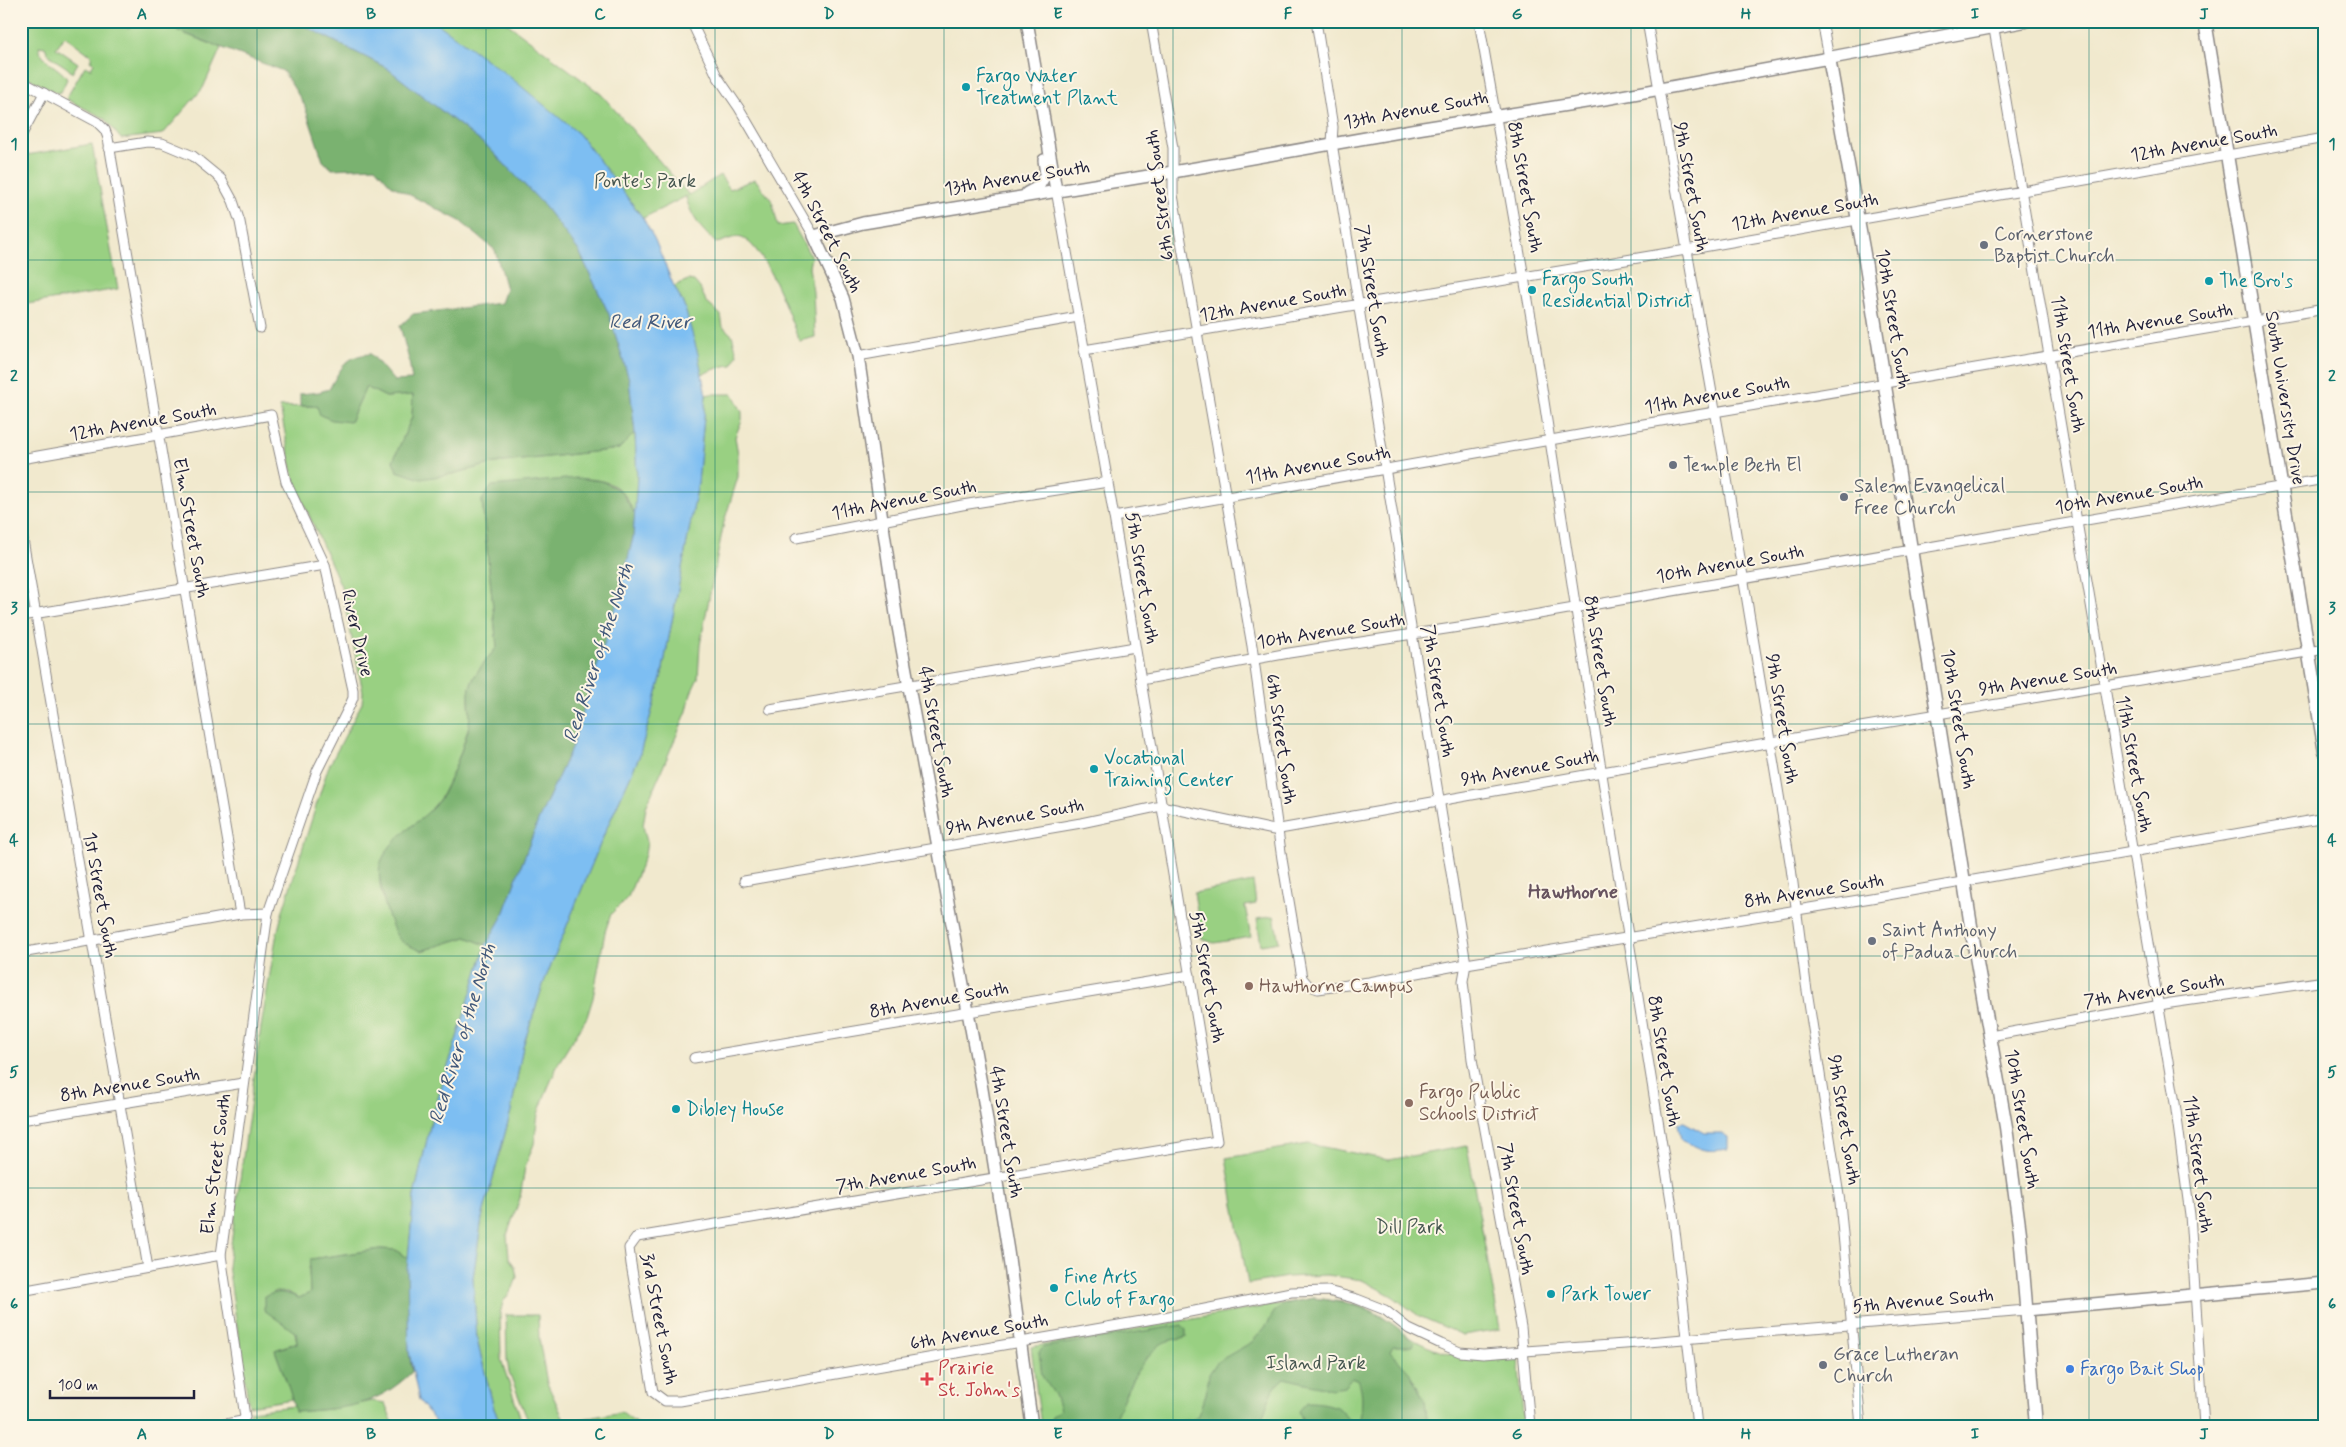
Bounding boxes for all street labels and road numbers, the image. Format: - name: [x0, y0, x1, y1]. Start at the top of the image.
- street label: 13th Avenue South: [1341, 85, 1491, 135]
- street label: 12th Avenue South: [2128, 118, 2280, 168]
- street label: 8th Street South: [1501, 119, 1549, 255]
- street label: 9th Street South: [1667, 120, 1715, 254]
- street label: 6th Street South: [1140, 128, 1180, 262]
- street label: 13th Avenue South: [942, 154, 1092, 202]
- street label: 4th Street South: [786, 167, 868, 297]
- street label: 12th Avenue South: [1729, 187, 1881, 237]
- street label: 7th Street South: [1349, 223, 1395, 359]
- street label: 10th Street South: [1870, 247, 1916, 391]
- street label: 12th Avenue South: [1197, 278, 1349, 328]
- street label: 11th Street South: [2045, 293, 2091, 435]
- street label: 11th Avenue South: [2085, 297, 2235, 345]
- street label: South University Drive: [2259, 309, 2311, 487]
- street label: 11th Avenue South: [1642, 370, 1792, 420]
- street label: 12th Avenue South: [67, 397, 219, 447]
- street label: 11th Avenue South: [1243, 440, 1393, 490]
- street label: Elm Street South: [166, 456, 216, 600]
- street label: 10th Avenue South: [2053, 470, 2205, 520]
- street label: 11th Avenue South: [829, 474, 979, 526]
- street label: 5th Street South: [1119, 510, 1165, 646]
- street label: 10th Avenue South: [1654, 539, 1806, 589]
- street label: River Drive: [335, 587, 379, 679]
- street label: 8th Street South: [1577, 593, 1623, 729]
- street label: 10th Avenue South: [1255, 607, 1407, 655]
- street label: 7th Street South: [1415, 623, 1461, 759]
- street label: 10th Street South: [1935, 647, 1981, 791]
- street label: 9th Street South: [1759, 652, 1805, 786]
- street label: 9th Avenue South: [1977, 656, 2119, 702]
- street label: 4th Street South: [912, 664, 960, 800]
- street label: 6th Street South: [1259, 672, 1303, 806]
- street label: 11th Street South: [2110, 693, 2158, 835]
- street label: 9th Avenue South: [1459, 744, 1601, 792]
- street label: 9th Avenue South: [944, 793, 1086, 841]
- street label: 1st Street South: [77, 830, 123, 960]
- street label: 8th Avenue South: [1742, 868, 1886, 914]
- street label: 5th Street South: [1183, 909, 1231, 1045]
- street label: 7th Avenue South: [2082, 968, 2226, 1014]
- street label: 8th Avenue South: [867, 975, 1011, 1025]
- street label: 8th Street South: [1641, 993, 1687, 1129]
- street label: 10th Street South: [1999, 1047, 2045, 1191]
- street label: 9th Street South: [1821, 1053, 1867, 1187]
- street label: 8th Avenue South: [58, 1062, 202, 1108]
- street label: 4th Street South: [983, 1064, 1029, 1200]
- street label: Elm Street South: [195, 1092, 237, 1236]
- street label: 11th Street South: [2177, 1094, 2219, 1234]
- street label: 7th Street South: [1492, 1141, 1540, 1277]
- street label: 7th Avenue South: [834, 1150, 978, 1200]
- street label: 3rd Street South: [634, 1251, 684, 1387]
- street label: 5th Avenue South: [1851, 1282, 1995, 1320]
- street label: 6th Avenue South: [908, 1308, 1050, 1356]

